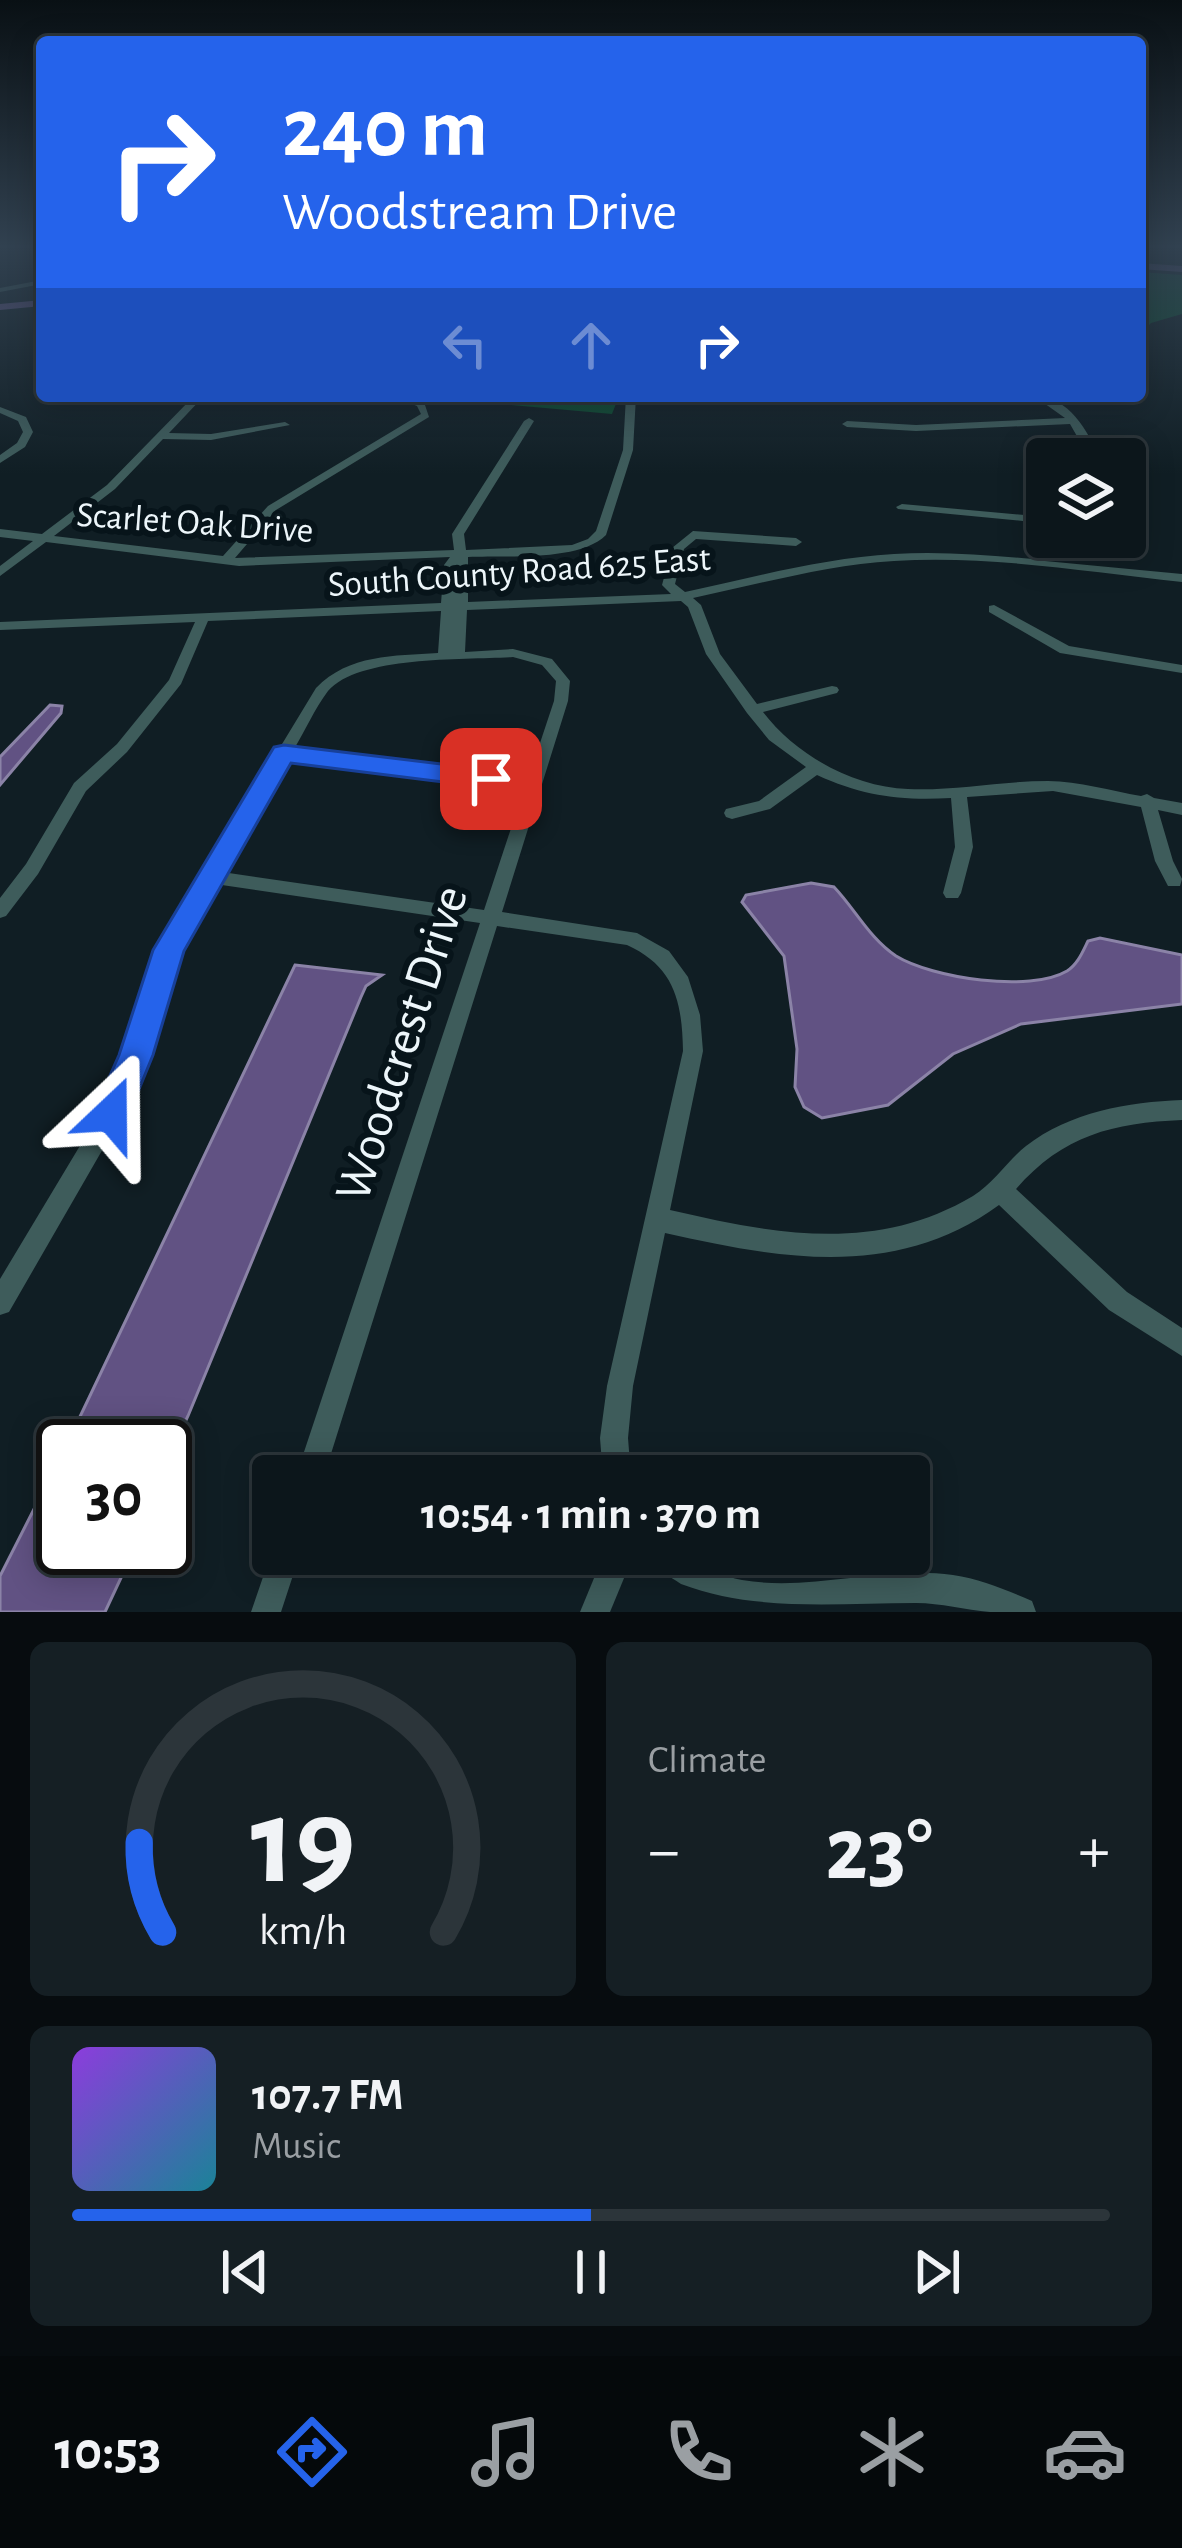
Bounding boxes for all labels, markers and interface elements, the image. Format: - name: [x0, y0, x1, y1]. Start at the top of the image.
- icon: right: [84, 84, 240, 240]
- text: 240 m: [282, 88, 488, 172]
- text: Woodstream Drive: [282, 186, 677, 240]
- icon: left: [432, 312, 498, 378]
- icon: ahead: [558, 312, 624, 378]
- icon: right: [684, 312, 750, 378]
- map controls: [1026, 438, 1146, 558]
- button: layers: [1026, 438, 1146, 558]
- street label: Scarlet Oak Drive: [75, 497, 315, 549]
- street label: South County Road 625 East: [327, 541, 712, 603]
- pin: [440, 728, 542, 830]
- icon: arrive: [458, 746, 524, 812]
- street label: Woodcrest Drive: [327, 880, 477, 1208]
- position arrow: [48, 1051, 174, 1177]
- speed limit sign: 30: [36, 1419, 192, 1575]
- text: 10:54 · 1 min · 370 m: [421, 1492, 761, 1537]
- text: Climate: [648, 1741, 766, 1780]
- text: 19: [250, 1781, 356, 1906]
- text: 23°: [825, 1806, 933, 1896]
- text: −: [648, 1818, 680, 1884]
- text: +: [1078, 1818, 1110, 1884]
- text: km/h: [259, 1910, 347, 1953]
- text: 107.7 FM: [252, 2073, 404, 2118]
- text: Music: [252, 2127, 341, 2166]
- icon: previous: [212, 2239, 278, 2305]
- icon: pause: [558, 2239, 624, 2305]
- icon: next: [904, 2239, 970, 2305]
- icon: directions: [270, 2410, 354, 2494]
- icon: music: [464, 2410, 548, 2494]
- icon: phone: [657, 2410, 741, 2494]
- icon: climate: [850, 2410, 934, 2494]
- icon: car: [1043, 2410, 1127, 2494]
- text: 10:53: [55, 2425, 161, 2479]

